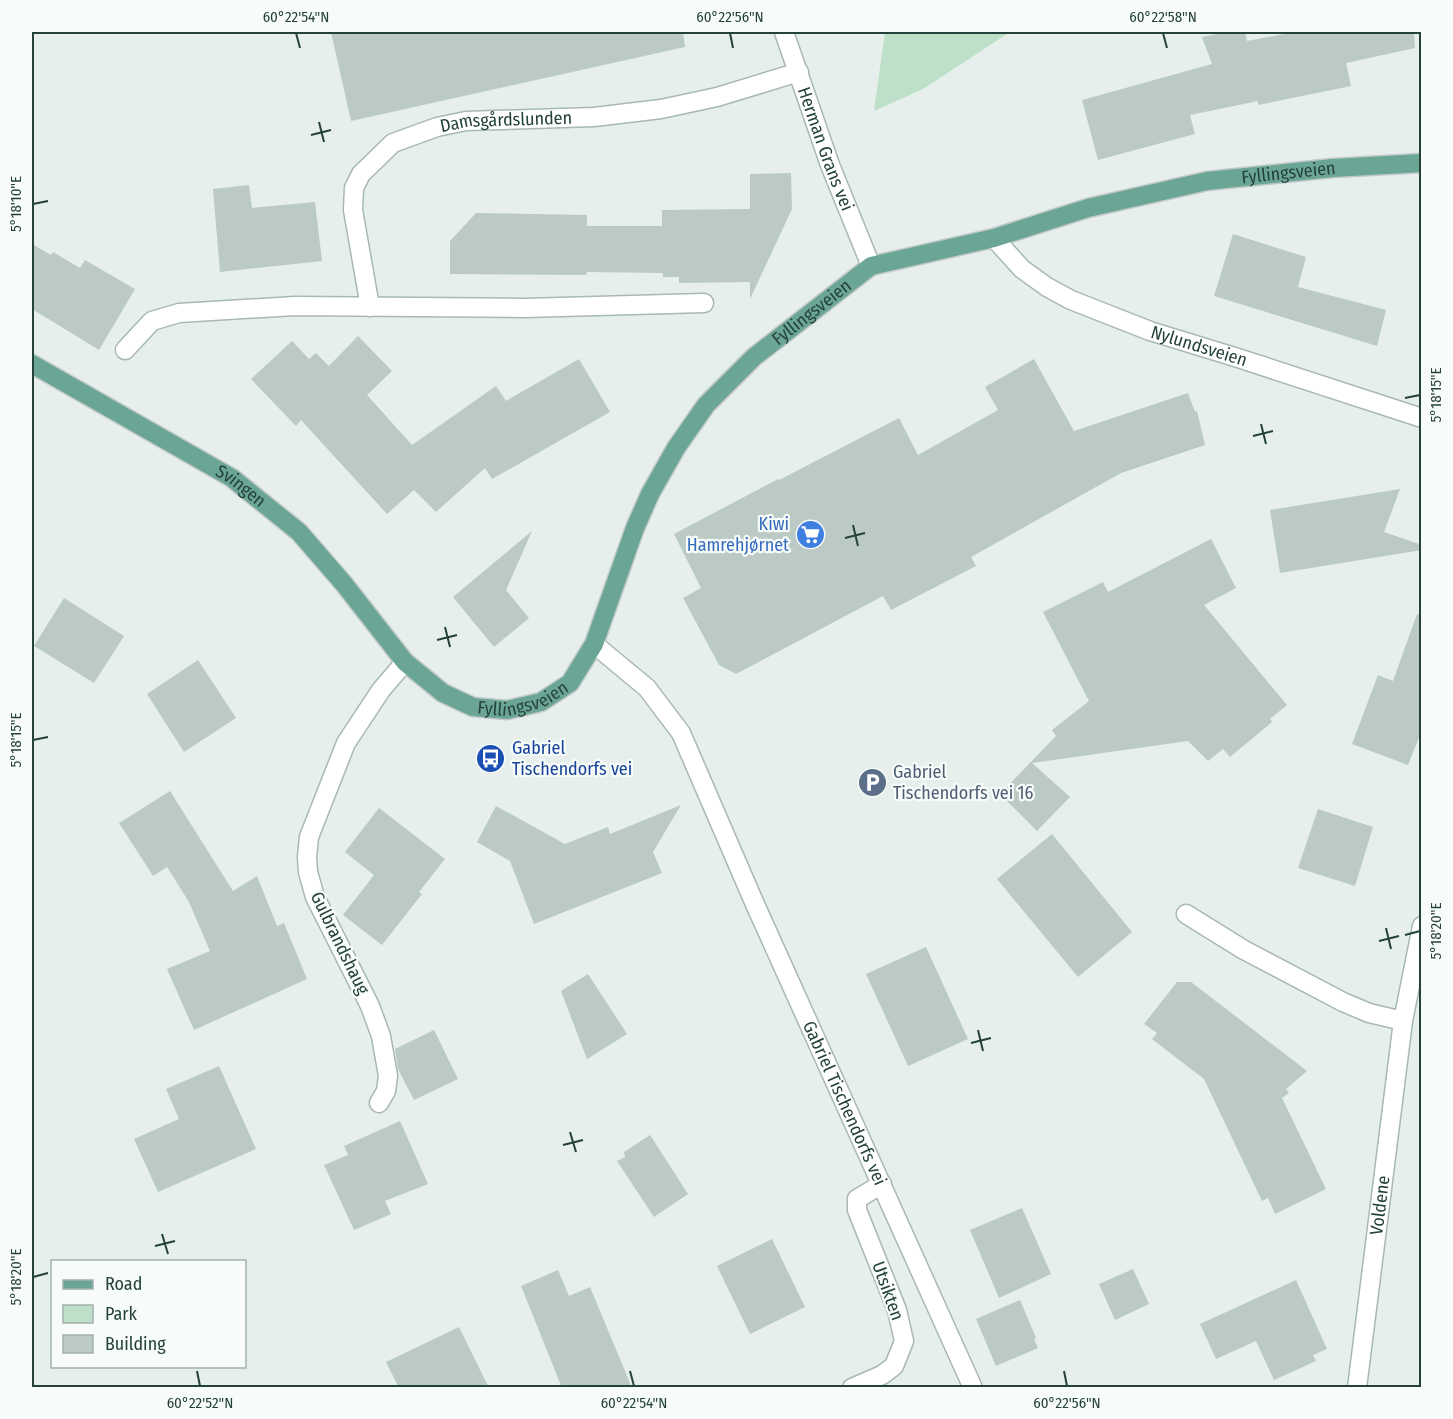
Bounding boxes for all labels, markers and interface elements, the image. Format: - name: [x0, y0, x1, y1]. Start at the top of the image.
- text: 60°22'54"N: [263, 8, 329, 26]
- text: 60°22'56"N: [696, 8, 764, 26]
- text: 60°22'58"N: [1129, 8, 1197, 26]
- street label: Herman Grans vei: [793, 84, 858, 214]
- street label: Damsgårdslunden: [438, 107, 572, 137]
- street label: Fyllingsveien: [1240, 157, 1337, 188]
- text: 5°18'10"E: [7, 176, 25, 232]
- street label: Fyllingsveien: [768, 275, 856, 350]
- street label: Nylundsveien: [1148, 321, 1250, 371]
- text: 5°18'15"E: [1427, 368, 1445, 422]
- street label: Svingen: [212, 460, 270, 512]
- place label: Kiwi Hamrehjørnet: [687, 513, 789, 556]
- supermarket icon: Kiwi Hamrehjørnet: [794, 518, 826, 550]
- street label: Fyllingsveien: [477, 676, 572, 721]
- text: 5°18'15"E: [7, 713, 25, 767]
- place label: Gabriel Tischendorfs vei: [512, 737, 632, 780]
- bus stop icon: Gabriel Tischendorfs vei: [475, 742, 507, 774]
- place label: Gabriel Tischendorfs vei 16: [893, 761, 1034, 804]
- parking icon: Gabriel Tischendorfs vei 16: [856, 766, 888, 798]
- street label: Gulbrandshaug: [306, 888, 375, 998]
- text: 5°18'20"E: [1427, 903, 1445, 959]
- street label: Gabriel Tischendorfs vei: [798, 1018, 891, 1189]
- street label: Voldene: [1365, 1174, 1395, 1236]
- text: 5°18'20"E: [7, 1249, 25, 1305]
- street label: Utsikten: [867, 1259, 909, 1323]
- legend: [51, 1260, 246, 1368]
- text: Road: [105, 1273, 142, 1295]
- text: Park: [105, 1303, 138, 1325]
- text: Building: [105, 1333, 166, 1355]
- text: 60°22'52"N: [167, 1394, 233, 1412]
- text: 60°22'54"N: [601, 1394, 667, 1412]
- text: 60°22'56"N: [1033, 1394, 1101, 1412]

